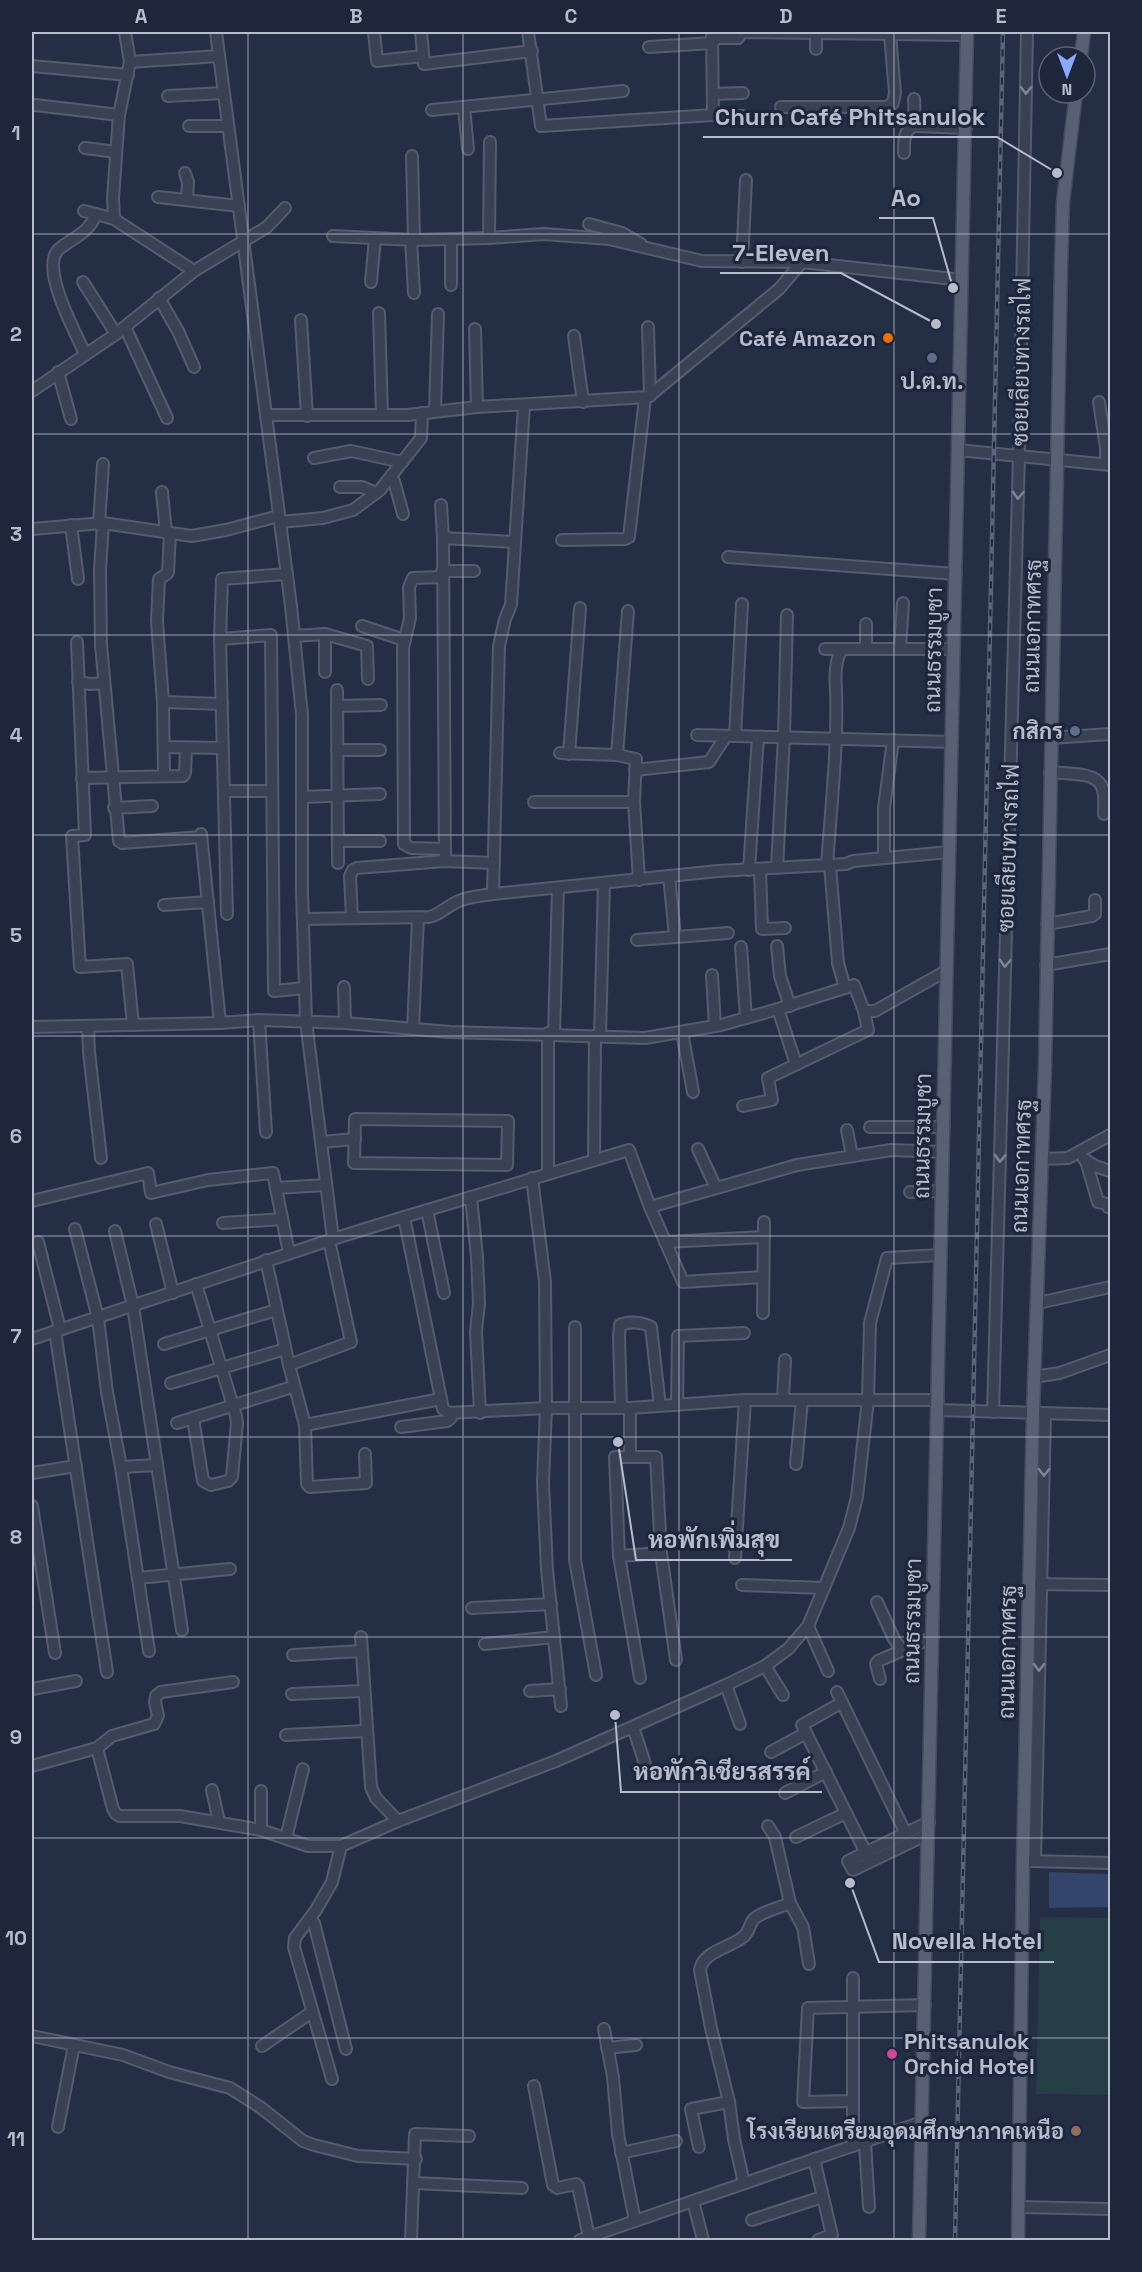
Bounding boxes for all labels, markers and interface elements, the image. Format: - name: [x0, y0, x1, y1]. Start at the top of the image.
- text: A: [135, 3, 148, 29]
- text: B: [349, 3, 363, 29]
- text: C: [565, 3, 578, 29]
- text: D: [779, 3, 793, 29]
- text: E: [995, 3, 1007, 29]
- north arrow: [1037, 45, 1097, 105]
- text: N: [1062, 79, 1072, 100]
- one-way arrow: [1020, 85, 1032, 94]
- callout: Churn Café Phitsanulok: [703, 95, 997, 137]
- text: Churn Café Phitsanulok: [715, 101, 986, 132]
- text: 1: [11, 120, 21, 146]
- callout: Ao: [879, 176, 933, 218]
- text: Ao: [891, 182, 921, 213]
- callout: 7-Eleven: [720, 231, 841, 273]
- text: 7-Eleven: [732, 237, 830, 268]
- street label: ซอยเลียบทางรถไฟ: [1006, 278, 1036, 446]
- text: 2: [10, 321, 22, 347]
- place label: Café Amazon: [739, 324, 876, 352]
- marker: Café Amazon: [881, 331, 895, 345]
- marker: ป.ต.ท.: [925, 351, 939, 365]
- place label: ป.ต.ท.: [900, 367, 964, 395]
- one-way arrow: [1012, 490, 1025, 499]
- text: 3: [10, 521, 22, 547]
- street label: ถนนเอกาทศรฐ: [1017, 559, 1049, 693]
- street label: ถนนธรรมบูชา: [918, 587, 950, 713]
- place label: กสิกร: [1013, 717, 1063, 745]
- text: 4: [10, 722, 23, 748]
- marker: กสิกร: [1068, 724, 1082, 738]
- street label: ซอยเลียบทางรถไฟ: [991, 763, 1025, 933]
- text: 5: [10, 922, 22, 948]
- one-way arrow: [999, 958, 1011, 967]
- street label: ถนนธรรมบูชา: [907, 1073, 939, 1199]
- street label: ถนนเอกาทศรฐ: [1005, 1099, 1039, 1234]
- text: 6: [10, 1123, 22, 1149]
- one-way arrow: [993, 1153, 1006, 1162]
- text: 7: [10, 1323, 22, 1349]
- one-way arrow: [1038, 1468, 1050, 1477]
- callout: หอพักเพิ่มสุข: [636, 1518, 792, 1560]
- text: หอพักเพิ่มสุข: [648, 1520, 780, 1557]
- text: 8: [10, 1524, 22, 1550]
- street label: ถนนธรรมบูชา: [897, 1558, 929, 1684]
- street label: ถนนเอกาทศรฐ: [992, 1585, 1024, 1719]
- one-way arrow: [1033, 1663, 1046, 1672]
- text: 9: [10, 1724, 22, 1750]
- callout: หอพักวิเชียรสรรค์: [621, 1750, 822, 1792]
- text: หอพักวิเชียรสรรค์: [633, 1756, 812, 1787]
- callout: Novella Hotel: [879, 1920, 1054, 1962]
- text: 10: [5, 1925, 27, 1951]
- text: Novella Hotel: [892, 1925, 1042, 1956]
- place label: Phitsanulok Orchid Hotel: [904, 2027, 1035, 2080]
- marker: Phitsanulok Orchid Hotel: [885, 2047, 899, 2061]
- place label: โรงเรียนเตรียมอุดมศึกษาภาคเหนือ: [745, 2117, 1064, 2147]
- marker: โรงเรียนเตรียมอุดมศึกษาภาคเหนือ: [1069, 2124, 1083, 2138]
- text: 11: [7, 2126, 25, 2152]

